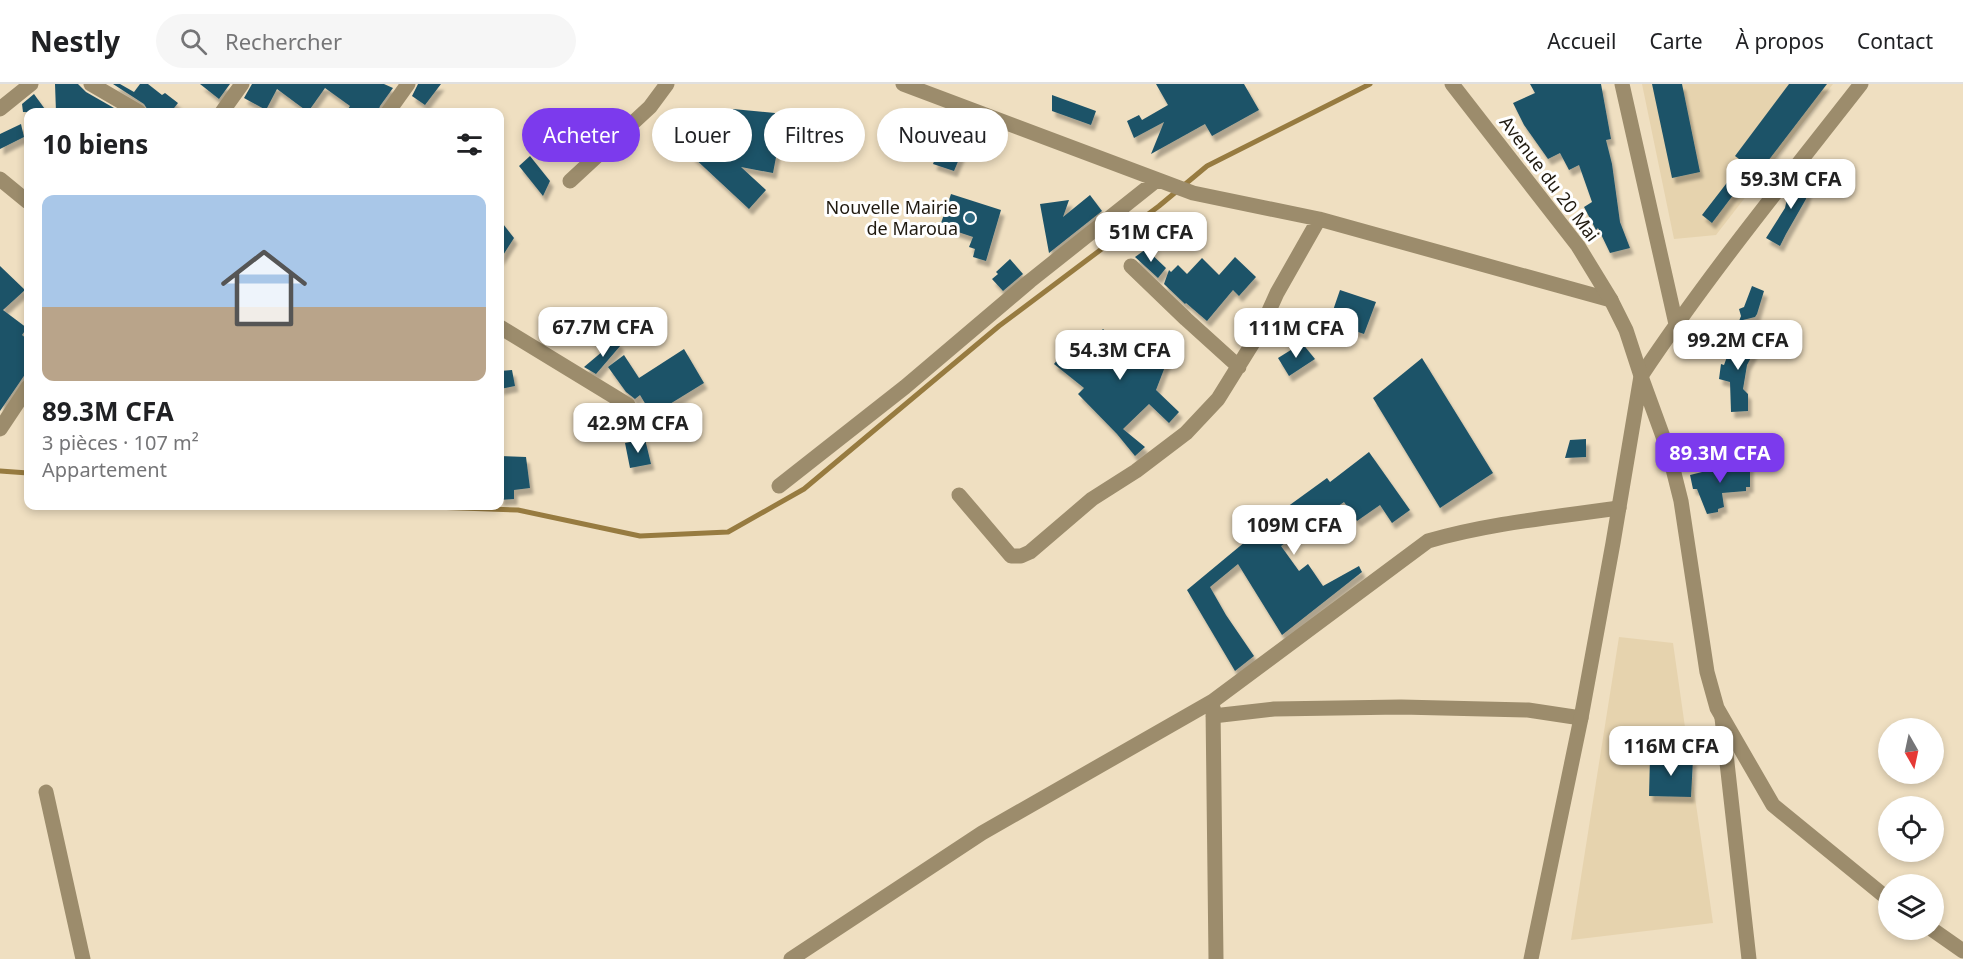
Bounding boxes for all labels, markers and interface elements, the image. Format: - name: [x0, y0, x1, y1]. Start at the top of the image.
- search box: [156, 14, 576, 68]
- text: Nestly: [30, 22, 120, 60]
- icon: search: [177, 25, 210, 58]
- text: Rechercher: [225, 26, 342, 56]
- text: Accueil: [1547, 27, 1616, 55]
- text: Carte: [1649, 27, 1703, 55]
- text: À propos: [1736, 27, 1824, 55]
- text: Contact: [1857, 27, 1933, 55]
- chip: Acheter: [522, 108, 640, 162]
- chip: Louer: [652, 108, 752, 162]
- chip: Filtres: [764, 108, 865, 162]
- chip: Nouveau: [877, 108, 1008, 162]
- street label: Avenue du 20 Mai: [1495, 111, 1605, 246]
- text: 10 biens: [42, 126, 148, 162]
- icon: filters: [453, 128, 486, 161]
- pin: 59.3M CFA: [1722, 159, 1860, 210]
- text: 59.3M CFA: [1740, 165, 1842, 192]
- place label: Nouvelle Mairie de Maroua: [826, 195, 958, 240]
- marker: Nouvelle Mairie de Maroua: [963, 211, 977, 225]
- pin: 51M CFA: [1096, 212, 1206, 263]
- text: 51M CFA: [1109, 218, 1193, 245]
- icon: home: [210, 234, 318, 342]
- pin: 67.7M CFA: [534, 307, 672, 358]
- pin: 111M CFA: [1234, 308, 1358, 359]
- text: 67.7M CFA: [552, 313, 654, 340]
- text: 111M CFA: [1248, 314, 1344, 341]
- pin: 99.2M CFA: [1669, 320, 1807, 371]
- text: 99.2M CFA: [1687, 326, 1789, 353]
- pin: 54.3M CFA: [1051, 330, 1189, 381]
- text: 54.3M CFA: [1069, 336, 1171, 363]
- text: 89.3M CFA: [42, 393, 174, 429]
- pin: 42.9M CFA: [569, 403, 707, 454]
- text: 42.9M CFA: [587, 409, 689, 436]
- text: 3 pièces · 107 m²: [42, 429, 199, 456]
- pin: 89.3M CFA: [1651, 433, 1789, 484]
- text: 89.3M CFA: [1669, 439, 1771, 466]
- text: Appartement: [42, 456, 167, 483]
- pin: 109M CFA: [1232, 505, 1356, 556]
- text: 109M CFA: [1246, 511, 1342, 538]
- north arrow: [1878, 718, 1944, 784]
- map controls: [1878, 718, 1944, 940]
- pin: 116M CFA: [1609, 726, 1733, 777]
- text: 116M CFA: [1623, 732, 1719, 759]
- button: locate: [1878, 796, 1944, 862]
- button: layers: [1878, 874, 1944, 940]

